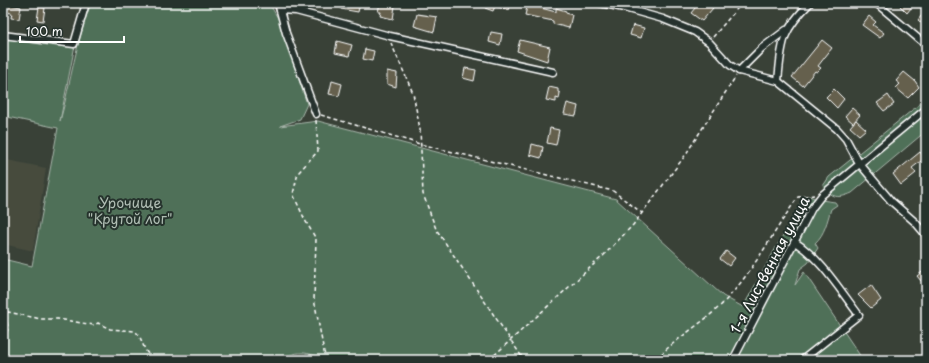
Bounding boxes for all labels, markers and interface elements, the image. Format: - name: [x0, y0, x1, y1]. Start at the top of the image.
- scale bar: [20, 18, 124, 44]
- text: 100 m: [26, 22, 63, 40]
- park label: Урочище "Крутой лог": [87, 192, 173, 229]
- street label: 1-я Лиственная улица: [724, 192, 815, 337]

